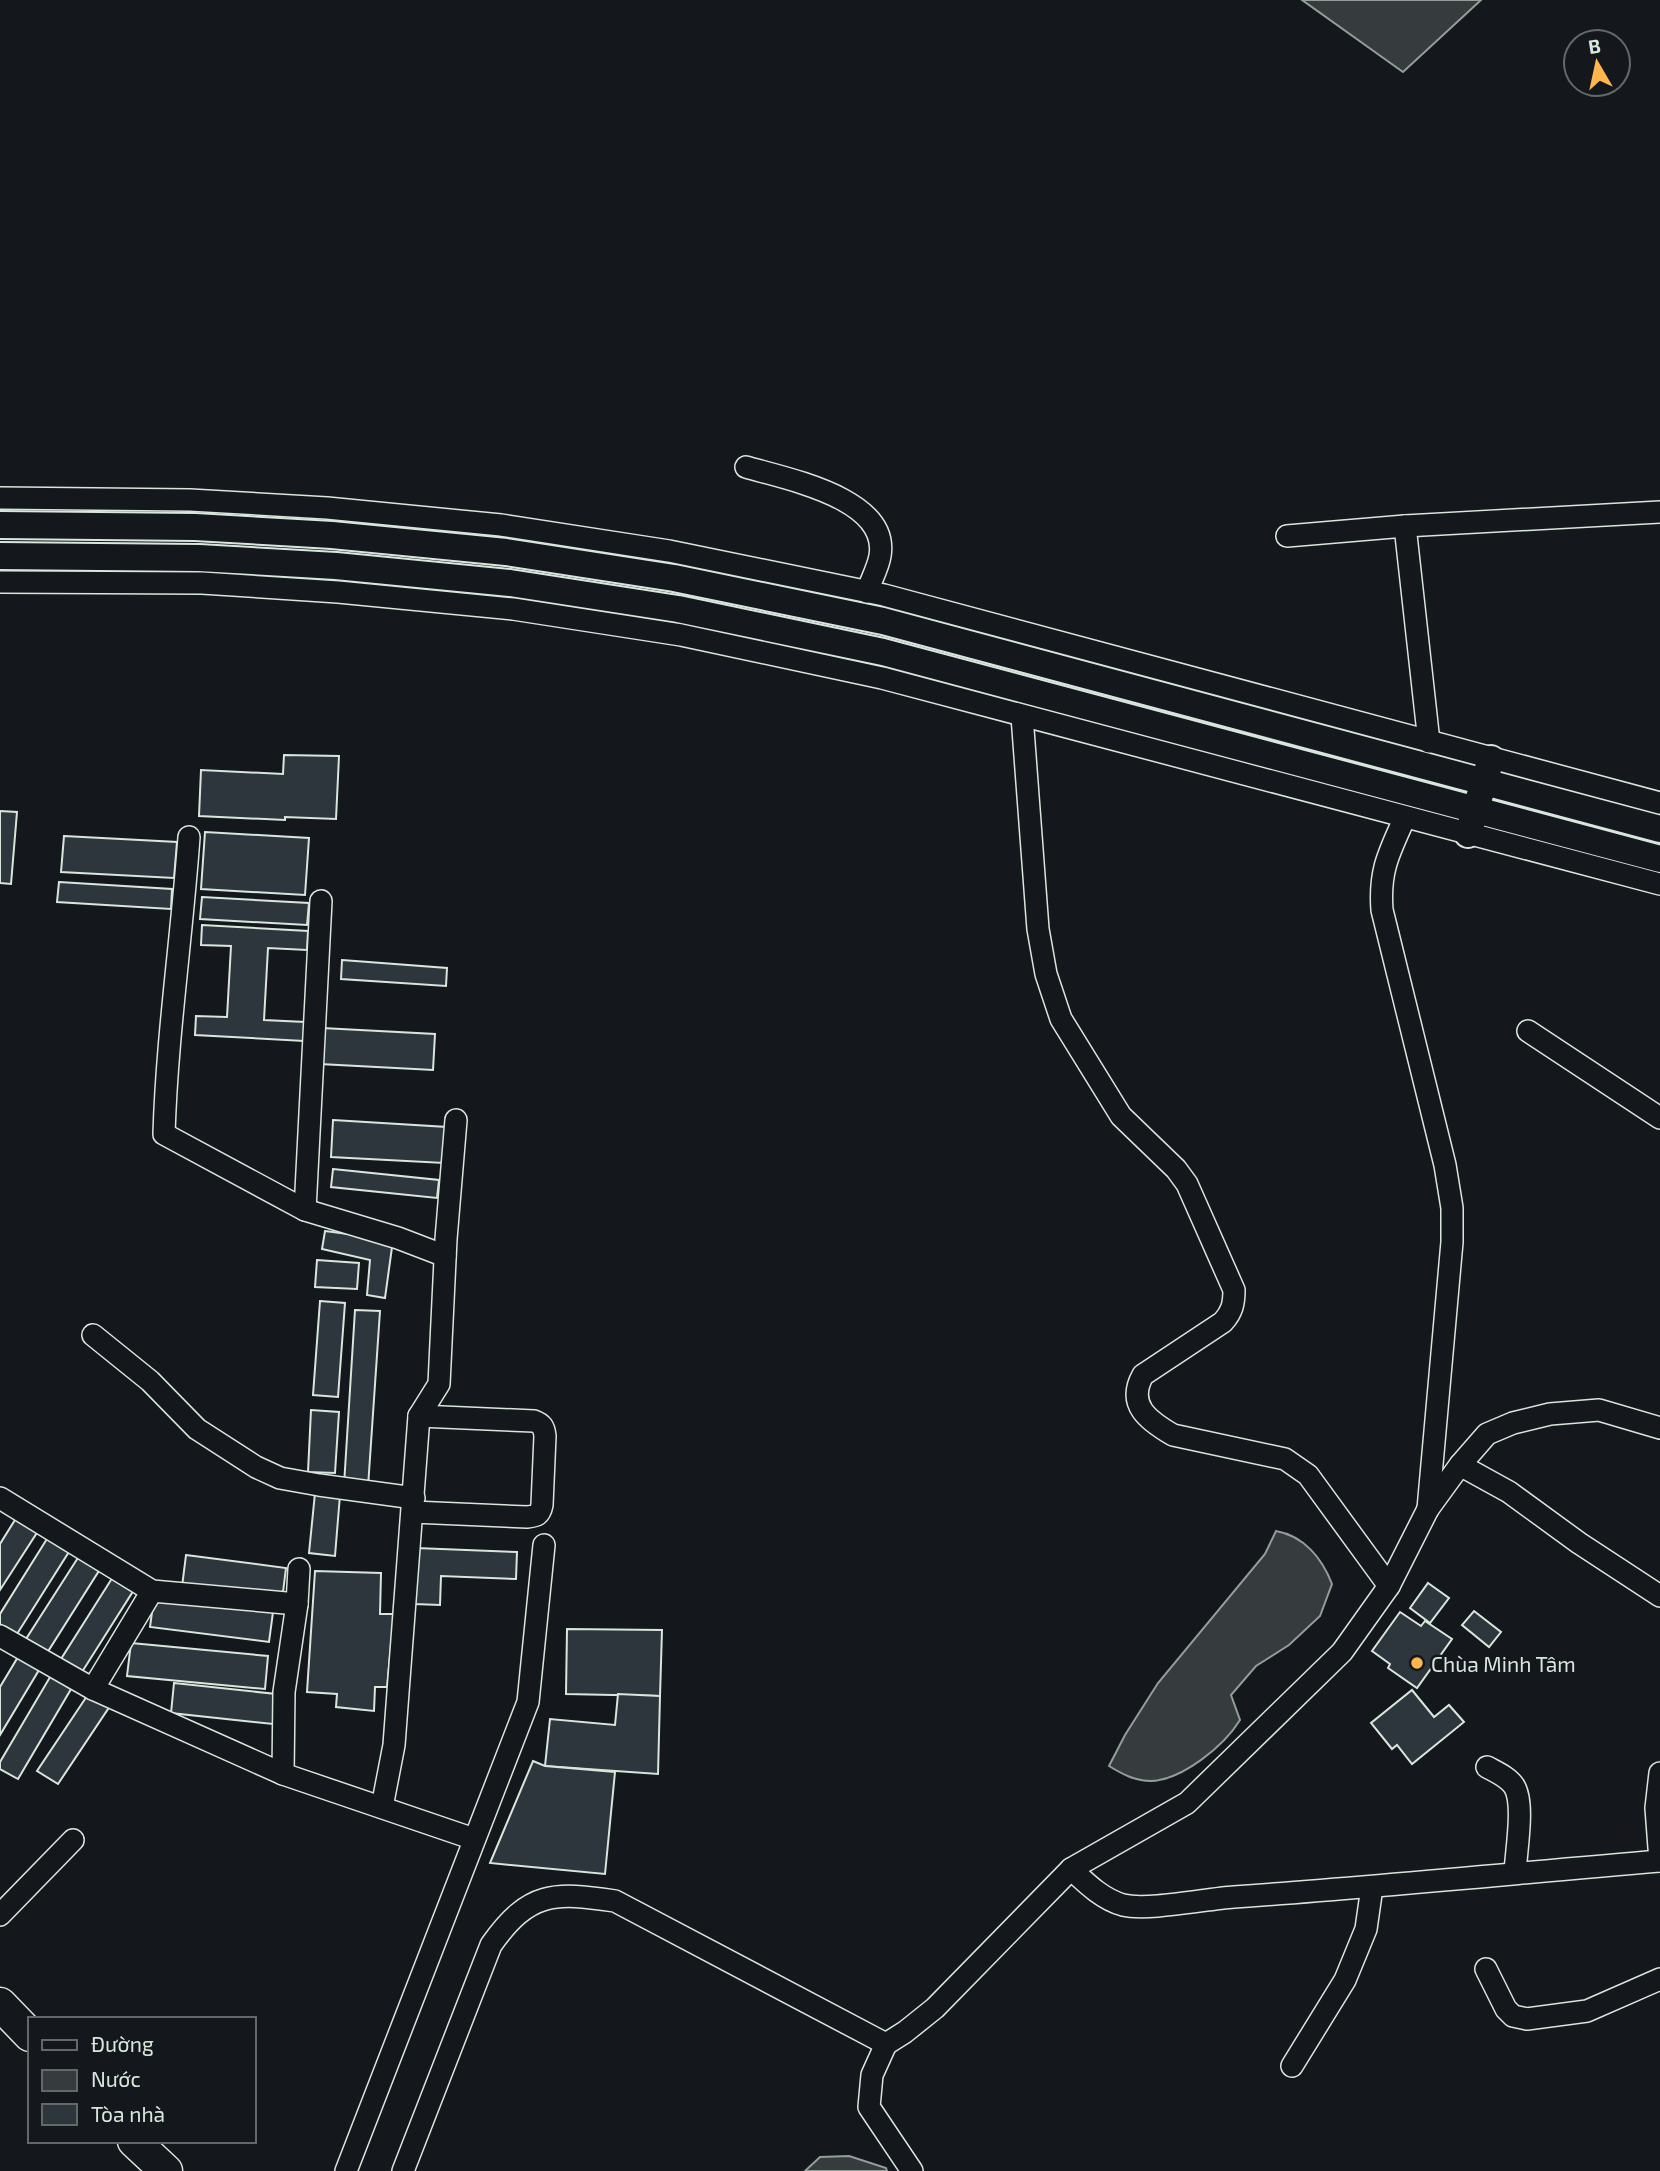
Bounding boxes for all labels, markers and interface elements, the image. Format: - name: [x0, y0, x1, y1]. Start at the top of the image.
- north arrow: [1562, 28, 1632, 98]
- text: B: [1586, 33, 1602, 58]
- place label: Chùa Minh Tâm: [1431, 1651, 1576, 1676]
- marker: Chùa Minh Tâm: [1409, 1655, 1425, 1671]
- legend: [28, 2017, 256, 2143]
- text: Đường: [91, 2031, 154, 2056]
- text: Nước: [91, 2066, 141, 2091]
- text: Tòa nhà: [91, 2101, 165, 2126]

